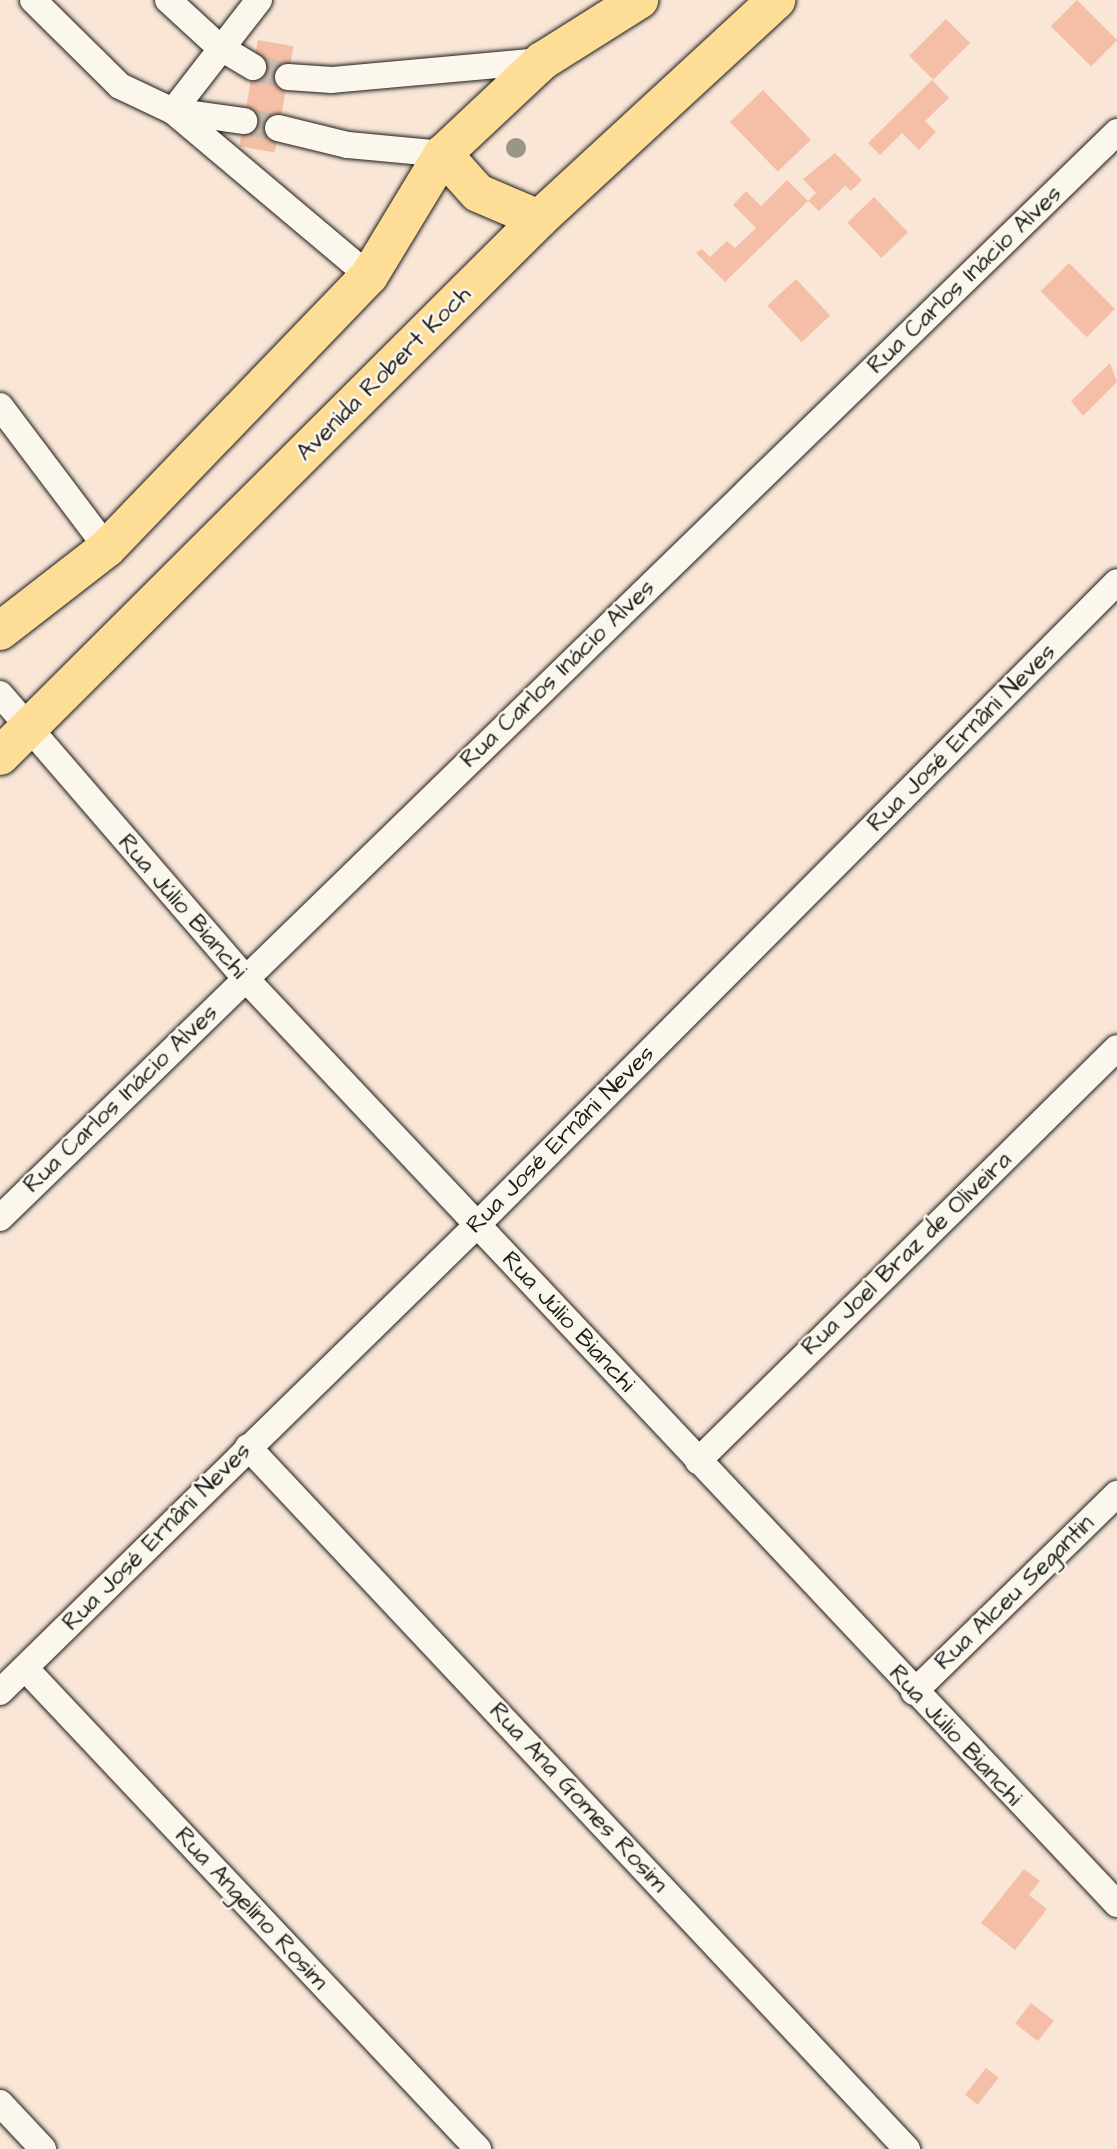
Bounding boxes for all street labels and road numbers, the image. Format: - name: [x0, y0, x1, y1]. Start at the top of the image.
- street label: Rua Carlos Inácio Alves: [862, 180, 1068, 380]
- street label: Avenida Robert Koch: [291, 281, 477, 467]
- street label: Rua Carlos Inácio Alves: [455, 574, 661, 774]
- street label: Rua José Ernâni Neves: [862, 638, 1062, 838]
- street label: Rua Júlio Bianchi: [111, 829, 253, 985]
- street label: Rua Carlos Inácio Alves: [18, 999, 224, 1199]
- street label: Rua José Ernâni Neves: [461, 1040, 661, 1240]
- street label: Rua Joel Braz de Oliveira: [796, 1146, 1018, 1362]
- street label: Rua Júlio Bianchi: [495, 1246, 641, 1398]
- street label: Rua José Ernâni Neves: [57, 1437, 257, 1637]
- street label: Rua Alceu Segantin: [929, 1510, 1101, 1676]
- street label: Rua Júlio Bianchi: [882, 1660, 1028, 1812]
- street label: Rua Ana Gomes Rosim: [483, 1697, 673, 1899]
- street label: Rua Angelino Rosim: [168, 1822, 334, 1996]

